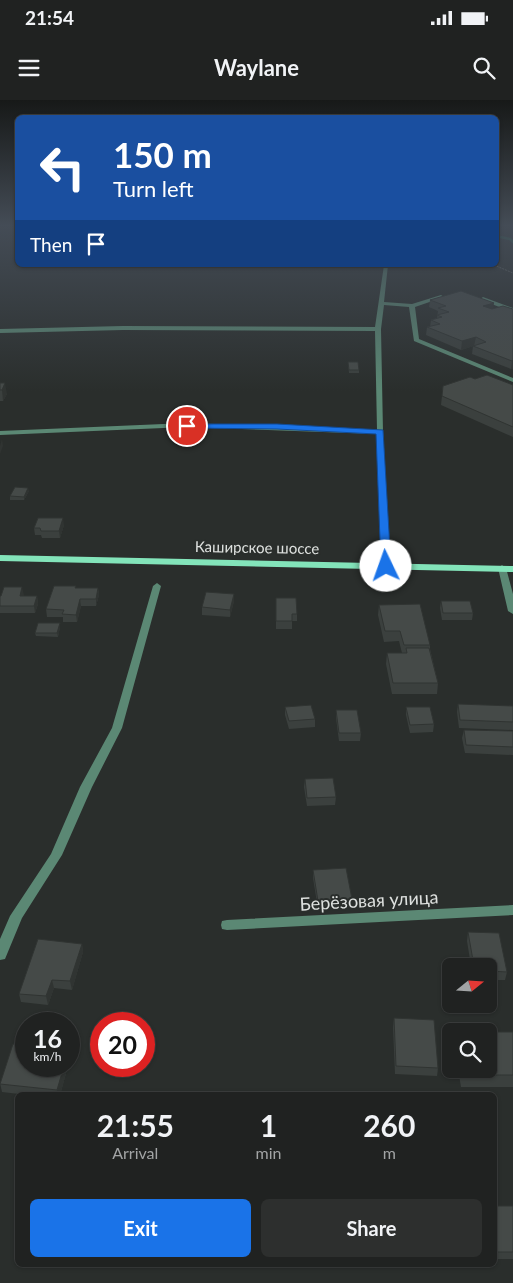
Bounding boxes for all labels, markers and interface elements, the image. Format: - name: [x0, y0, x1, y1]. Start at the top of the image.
- text: 21:54: [25, 6, 74, 29]
- icon: menu: [15, 54, 43, 82]
- text: Waylane: [214, 54, 299, 81]
- icon: search: [470, 54, 498, 82]
- text: 150 m: [113, 133, 212, 175]
- icon: left: [30, 135, 95, 200]
- text: Turn left: [113, 175, 194, 202]
- icon: arrive: [82, 230, 110, 258]
- text: Then: [30, 233, 72, 256]
- pin: [166, 405, 208, 447]
- icon: arrive: [173, 412, 201, 440]
- street label: Каширское шоссе: [195, 537, 319, 557]
- position arrow: [359, 539, 411, 591]
- street label: Берёзовая улица: [299, 885, 439, 915]
- north arrow: [442, 958, 498, 1012]
- map controls: [442, 958, 497, 1078]
- speed limit sign: 20: [90, 1012, 155, 1077]
- text: 16: [33, 1023, 62, 1053]
- button: search: [442, 1023, 497, 1078]
- text: km/h: [33, 1049, 62, 1064]
- text: 21:55: [97, 1107, 174, 1143]
- text: 1: [260, 1107, 277, 1143]
- text: 260: [363, 1107, 415, 1143]
- text: Arrival: [112, 1143, 158, 1162]
- text: min: [256, 1143, 282, 1162]
- text: m: [383, 1143, 396, 1162]
- button: Exit: [30, 1199, 251, 1257]
- button: Share: [261, 1199, 482, 1257]

